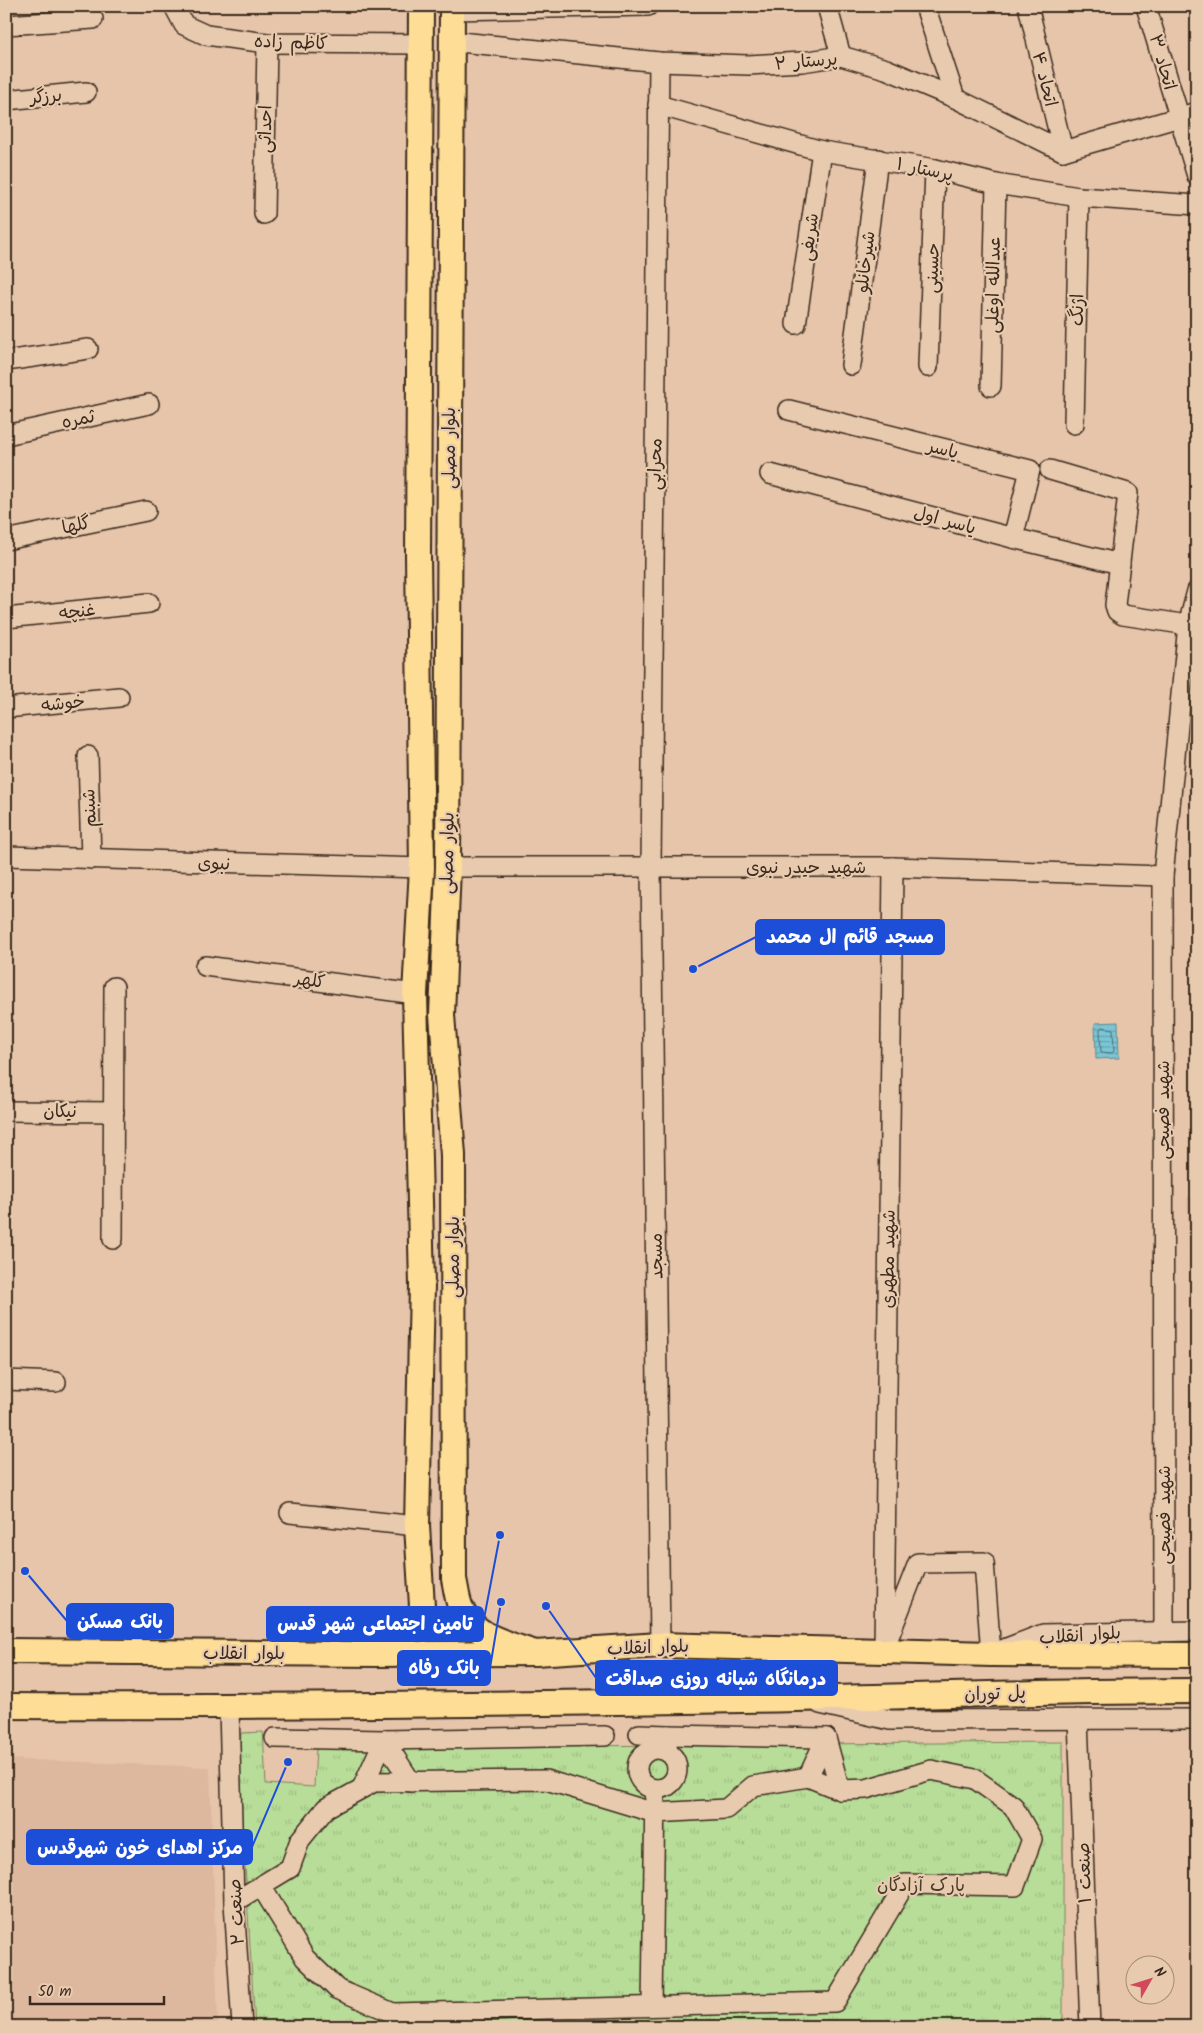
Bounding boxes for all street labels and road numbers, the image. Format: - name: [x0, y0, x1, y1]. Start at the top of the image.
- street label: کاظم زاده: [253, 28, 329, 59]
- street label: اتحاد ۳: [1140, 31, 1183, 94]
- street label: پرستار ۲: [773, 45, 839, 80]
- street label: اتحاد ۴: [1023, 49, 1064, 110]
- street label: برزگر: [27, 82, 63, 114]
- street label: احداثی: [252, 105, 281, 153]
- street label: پرستار ۱: [894, 150, 956, 191]
- street label: شریفی: [793, 211, 828, 263]
- street label: شیرخانلو: [848, 229, 885, 296]
- street label: عبدالله اوغلی: [979, 236, 1010, 334]
- street label: حسینی: [918, 242, 949, 294]
- street label: اژنگ: [1064, 294, 1093, 326]
- street label: ثمره: [59, 403, 98, 438]
- street label: بلوار مصلی: [436, 407, 465, 489]
- street label: یاسر: [922, 432, 961, 468]
- street label: محرابی: [642, 438, 671, 490]
- street label: یاسر اول: [910, 499, 979, 544]
- street label: گلها: [59, 509, 94, 544]
- street label: غنچه: [57, 596, 97, 629]
- street label: خوشه: [40, 688, 87, 721]
- street label: شبنم: [75, 788, 106, 828]
- street label: بلوار مصلی: [433, 812, 464, 894]
- street label: نبوی: [197, 849, 231, 880]
- street label: شهید حیدر نبوی: [746, 854, 866, 883]
- street label: کلهر: [291, 965, 327, 998]
- street label: شهید فصیحی: [1150, 1060, 1179, 1160]
- street label: نیکان: [43, 1098, 77, 1127]
- street label: شهید مطهری: [874, 1209, 905, 1309]
- street label: بلوار مصلی: [440, 1216, 469, 1298]
- street label: مسجد: [643, 1233, 672, 1279]
- street label: شهید فصیحی: [1151, 1465, 1180, 1565]
- street label: بلوار انقلاب: [1038, 1619, 1122, 1654]
- street label: بلوار انقلاب: [607, 1633, 690, 1664]
- street label: بلوار انقلاب: [203, 1640, 285, 1669]
- street label: پل توران: [964, 1679, 1026, 1710]
- street label: صنعت ۱: [1070, 1842, 1101, 1904]
- street label: صنعت ۲: [221, 1878, 254, 1946]

